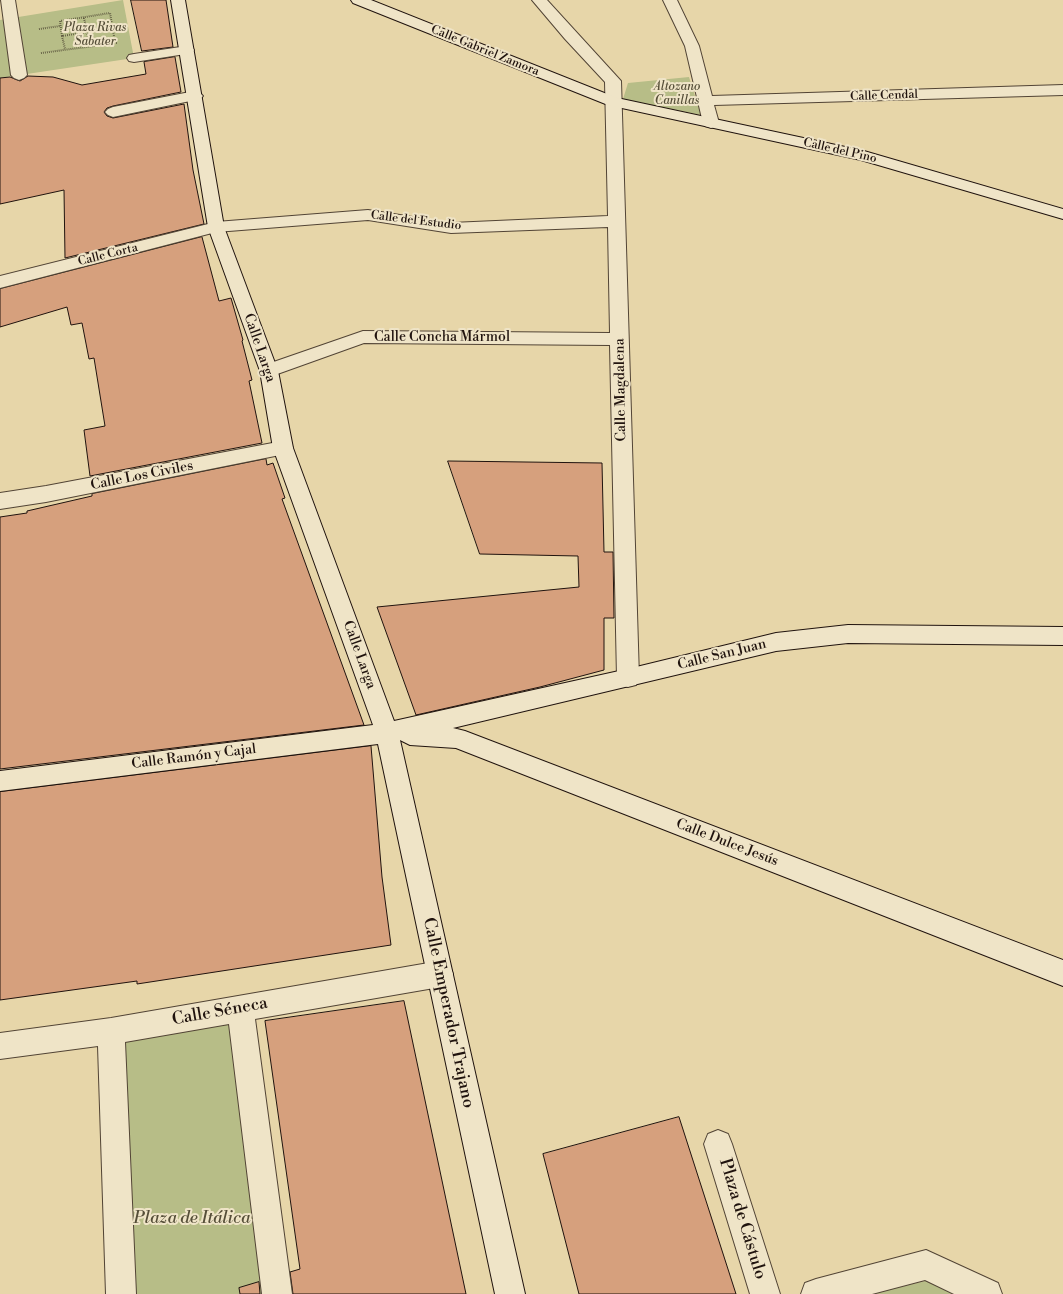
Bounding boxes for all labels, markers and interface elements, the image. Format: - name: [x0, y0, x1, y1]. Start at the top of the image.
- park label: Plaza Rivas Sabater: [64, 21, 126, 49]
- street label: Calle Gabriel Zamora: [429, 23, 541, 79]
- park label: Altozano Canillas: [654, 80, 700, 108]
- street label: Calle Cendal: [850, 88, 918, 104]
- street label: Calle del Pino: [802, 136, 878, 166]
- street label: Calle del Estudio: [370, 208, 462, 234]
- street label: Calle Corta: [77, 241, 139, 269]
- street label: Calle Larga: [239, 311, 279, 385]
- street label: Calle Concha Mármol: [374, 330, 510, 346]
- street label: Calle Magdalena: [612, 338, 630, 442]
- street label: Calle Los Civiles: [89, 458, 195, 494]
- street label: Calle Larga: [339, 619, 379, 691]
- street label: Calle San Juan: [676, 636, 768, 674]
- street label: Calle Ramón y Cajal: [131, 741, 257, 773]
- street label: Calle Dulce Jesús: [673, 816, 781, 870]
- street label: Calle Emperador Trajano: [418, 916, 478, 1110]
- street label: Calle Séneca: [171, 994, 269, 1030]
- street label: Plaza de Cástulo: [714, 1156, 770, 1282]
- park label: Plaza de Itálica: [133, 1209, 251, 1229]

